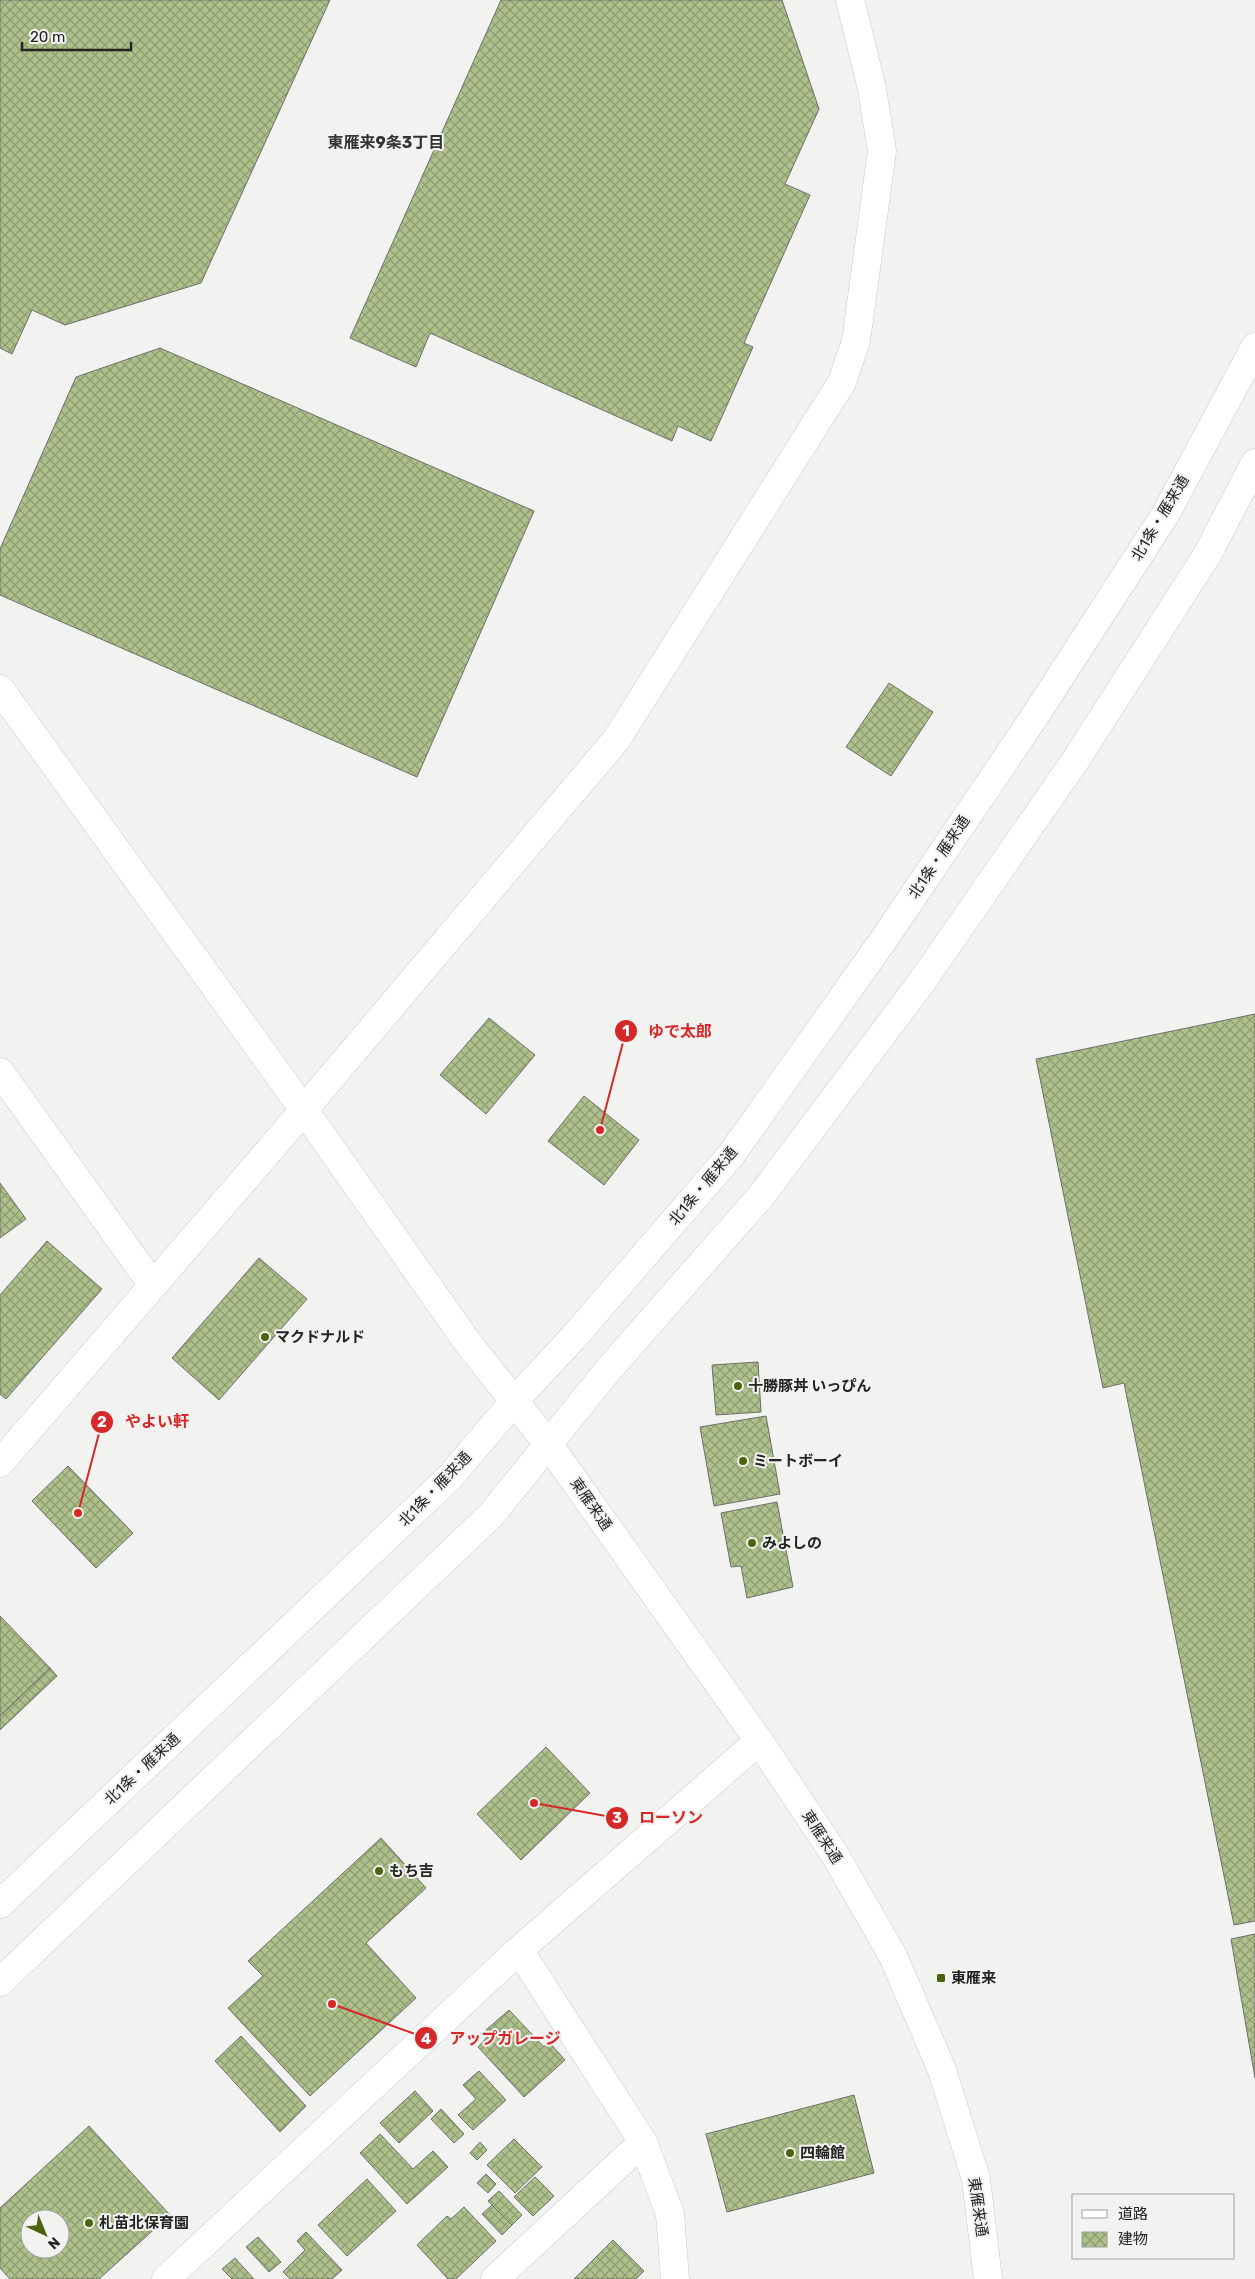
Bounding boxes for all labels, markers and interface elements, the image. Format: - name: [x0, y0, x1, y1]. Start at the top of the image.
- scale bar: [22, 20, 131, 52]
- text: 20 m: [30, 28, 65, 46]
- district label: 東雁来9条3丁目: [328, 133, 444, 152]
- street label: 北1条・雁来通: [1127, 472, 1193, 564]
- street label: 北1条・雁来通: [905, 812, 973, 902]
- callout: ゆで太郎: [613, 1016, 722, 1047]
- text: 1: [622, 1022, 630, 1040]
- text: ゆで太郎: [648, 1022, 712, 1041]
- street label: 北1条・雁来通: [665, 1143, 741, 1229]
- place label: マクドナルド: [275, 1328, 365, 1346]
- marker: マクドナルド: [259, 1331, 271, 1343]
- place label: 十勝豚丼 いっぴん: [748, 1377, 871, 1395]
- marker: 十勝豚丼 いっぴん: [732, 1380, 744, 1392]
- callout: やよい軒: [90, 1406, 199, 1437]
- text: やよい軒: [125, 1412, 189, 1431]
- text: 2: [97, 1413, 107, 1431]
- street label: 北1条・雁来通: [395, 1448, 475, 1530]
- place label: ミートボーイ: [753, 1452, 843, 1470]
- marker: ミートボーイ: [737, 1455, 749, 1467]
- street label: 東雁来通: [566, 1474, 616, 1534]
- place label: みよしの: [762, 1534, 822, 1552]
- marker: みよしの: [746, 1537, 758, 1549]
- street label: 北1条・雁来通: [101, 1730, 183, 1808]
- callout: ローソン: [604, 1802, 713, 1833]
- street label: 東雁来通: [798, 1807, 846, 1867]
- text: ローソン: [639, 1808, 703, 1827]
- text: 3: [612, 1809, 622, 1827]
- place label: もち吉: [389, 1862, 434, 1880]
- marker: もち吉: [373, 1865, 385, 1877]
- place label: 東雁来: [951, 1969, 996, 1987]
- marker: 東雁来: [935, 1972, 947, 1984]
- callout: アップガレージ: [414, 2023, 571, 2054]
- text: アップガレージ: [449, 2029, 561, 2048]
- text: 4: [421, 2030, 431, 2048]
- place label: 四輪館: [800, 2144, 845, 2162]
- marker: 四輪館: [784, 2147, 796, 2159]
- street label: 東雁来通: [965, 2176, 991, 2238]
- legend: [1072, 2194, 1235, 2259]
- text: 道路: [1118, 2205, 1148, 2223]
- north arrow: [20, 2209, 70, 2259]
- place label: 札苗北保育園: [99, 2214, 189, 2232]
- marker: 札苗北保育園: [83, 2217, 95, 2229]
- text: 建物: [1118, 2230, 1148, 2248]
- text: N: [44, 2233, 63, 2253]

